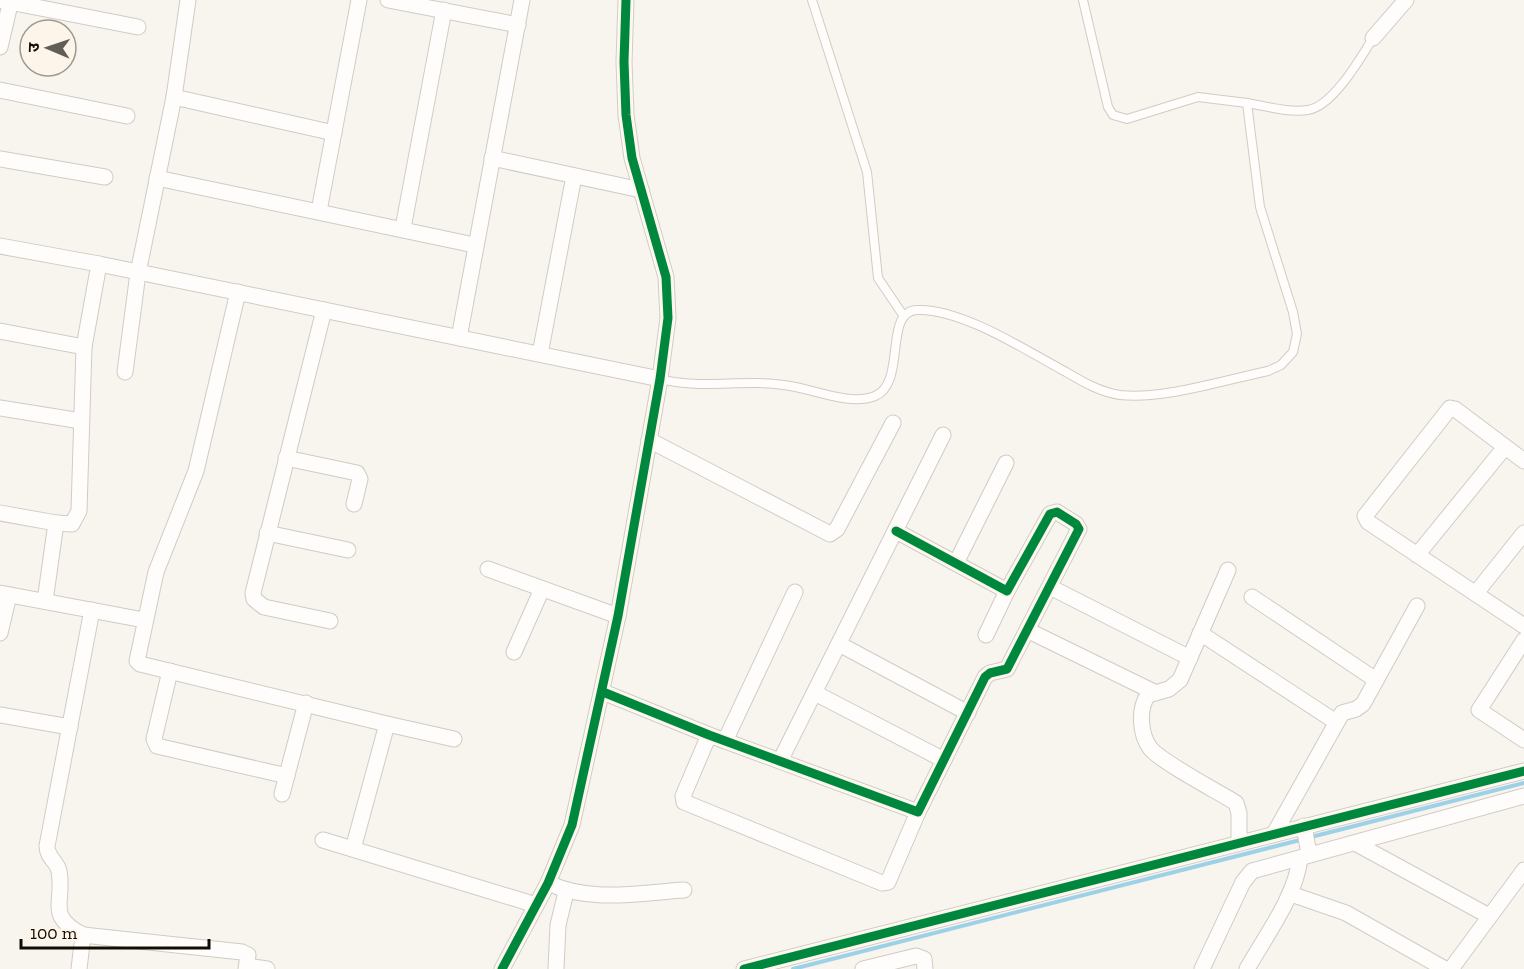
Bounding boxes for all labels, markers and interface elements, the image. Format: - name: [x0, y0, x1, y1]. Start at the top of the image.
- north arrow: [18, 18, 78, 78]
- text: उ: [24, 42, 43, 53]
- scale bar: [21, 912, 208, 950]
- text: 100 m: [30, 922, 78, 944]

